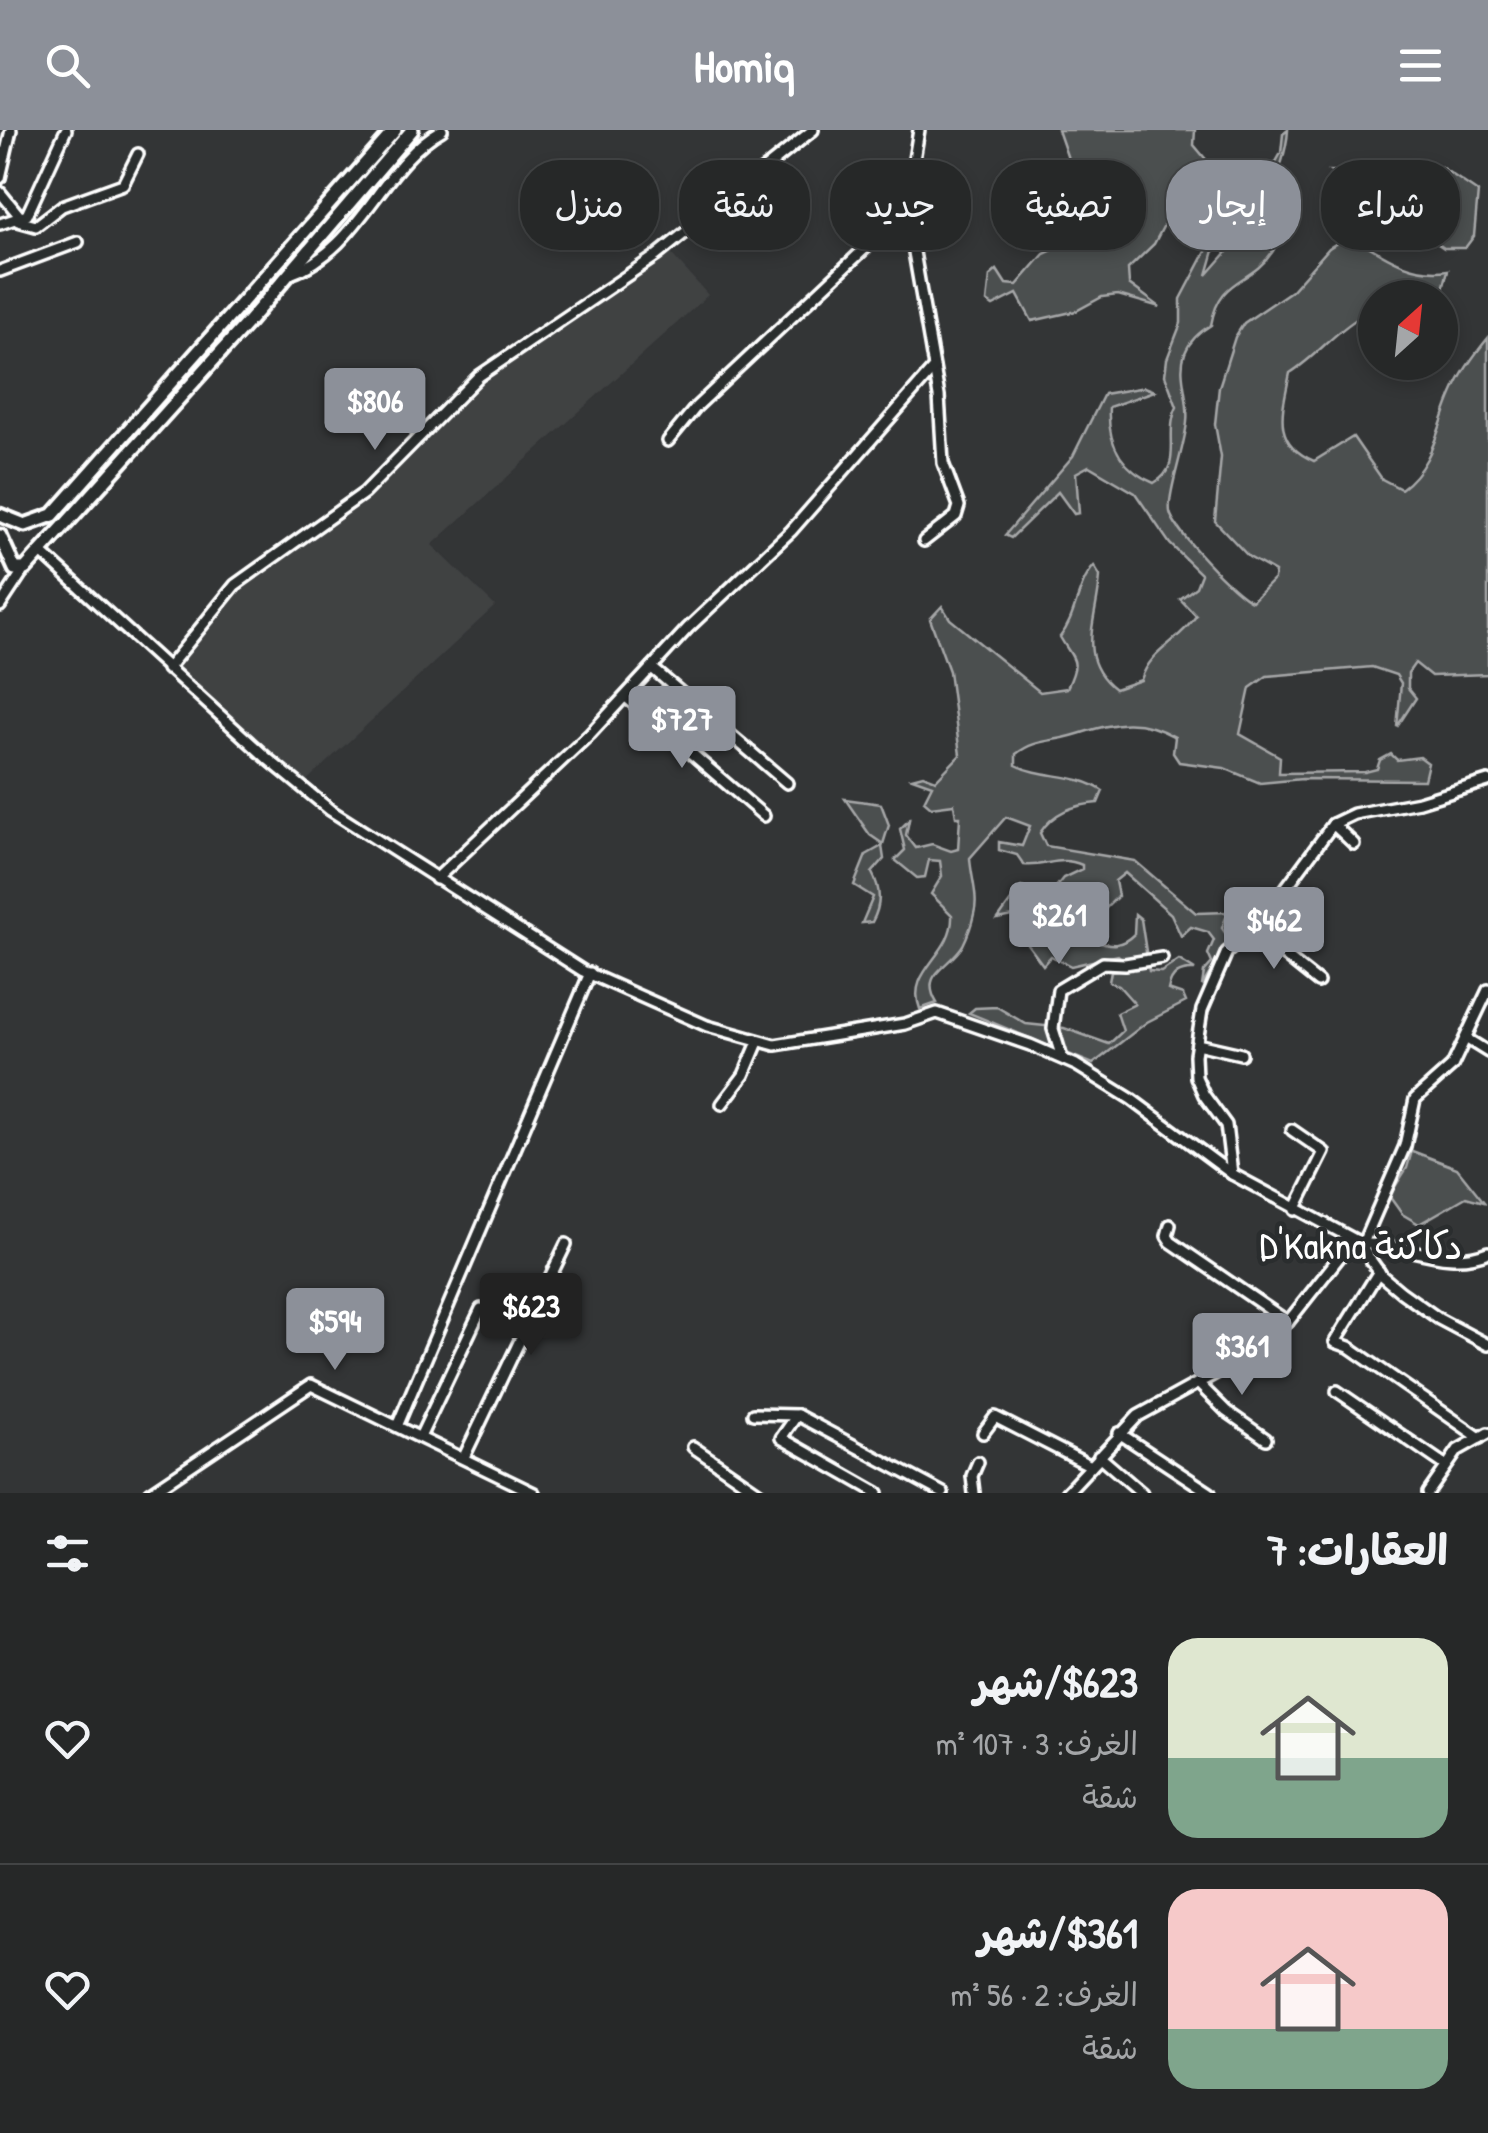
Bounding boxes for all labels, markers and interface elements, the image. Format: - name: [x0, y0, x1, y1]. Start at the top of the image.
- text: Homiq: [694, 35, 794, 96]
- icon: search: [40, 38, 95, 93]
- icon: menu: [1393, 38, 1448, 93]
- chip: منزل: [520, 160, 659, 250]
- chip: شقة: [679, 160, 810, 250]
- chip: جديد: [830, 160, 971, 250]
- chip: تصفية: [991, 160, 1146, 250]
- chip: إيجار: [1166, 160, 1301, 250]
- chip: شراء: [1321, 160, 1460, 250]
- north arrow: [1358, 280, 1458, 380]
- map controls: [1358, 280, 1458, 380]
- pin: $806: [316, 368, 434, 453]
- text: $806: [346, 379, 404, 422]
- pin: $727: [623, 686, 741, 771]
- text: $727: [651, 697, 713, 740]
- pin: $261: [1000, 882, 1118, 967]
- pin: $462: [1215, 887, 1333, 972]
- text: $261: [1031, 893, 1087, 936]
- text: $462: [1246, 898, 1302, 941]
- district label: D'Kakna دكاكنة: [1259, 1219, 1463, 1271]
- pin: $623: [472, 1273, 590, 1358]
- text: $623: [502, 1284, 560, 1327]
- pin: $594: [276, 1288, 394, 1373]
- text: $594: [308, 1299, 362, 1342]
- pin: $361: [1183, 1313, 1301, 1398]
- text: $361: [1215, 1324, 1269, 1367]
- text: العقارات: 7: [1267, 1521, 1448, 1578]
- icon: filters: [40, 1526, 95, 1581]
- text: $623/شهر: [974, 1653, 1138, 1710]
- icon: home: [1248, 1678, 1368, 1798]
- icon: heart: [40, 1711, 95, 1766]
- text: الغرف: 3 · 107 m²: [936, 1722, 1138, 1765]
- text: شقة: [1082, 1775, 1138, 1818]
- text: $361/شهر: [978, 1904, 1138, 1961]
- icon: home: [1248, 1929, 1368, 2049]
- icon: heart: [40, 1962, 95, 2017]
- text: الغرف: 2 · 56 m²: [951, 1973, 1138, 2016]
- text: شقة: [1082, 2026, 1138, 2069]

